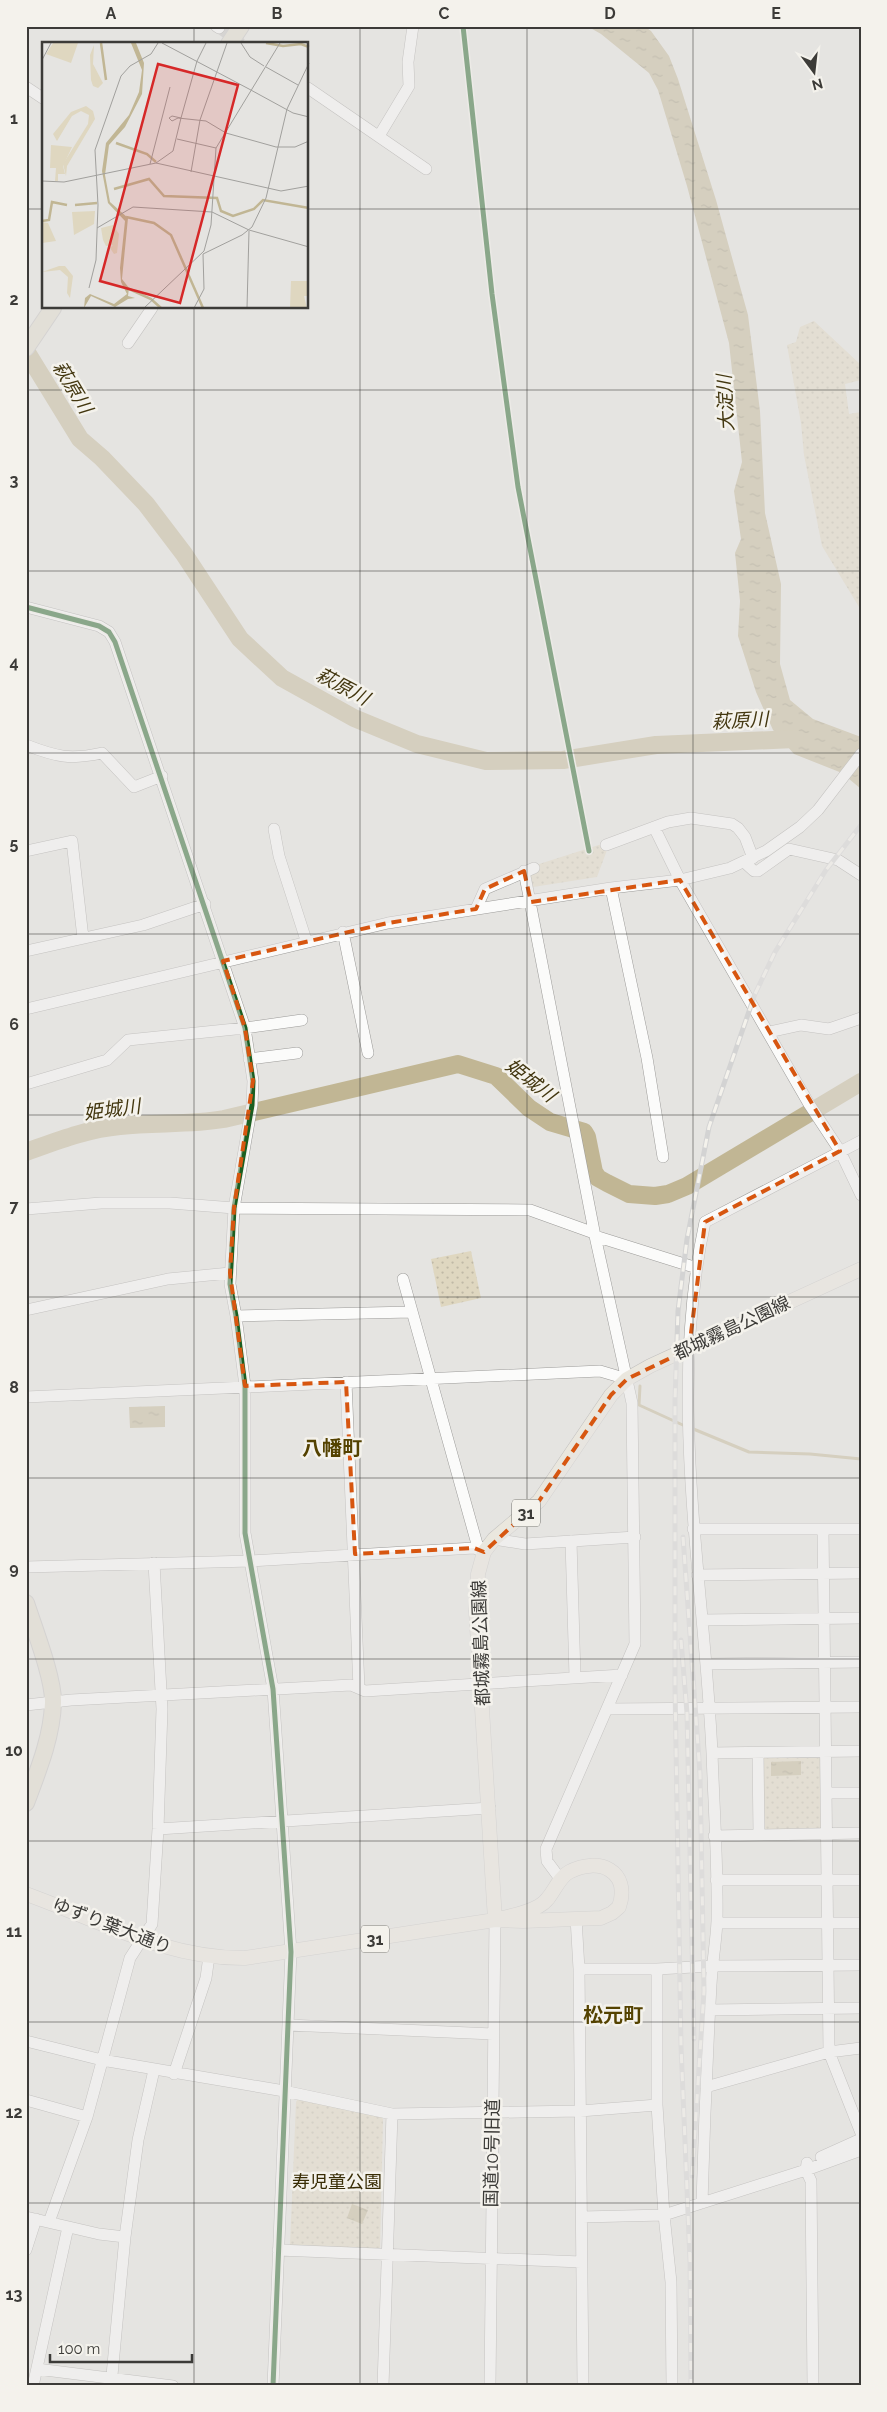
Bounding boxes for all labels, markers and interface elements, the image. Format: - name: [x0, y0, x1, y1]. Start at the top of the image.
- text: A: [106, 4, 117, 23]
- text: B: [272, 4, 283, 23]
- text: C: [439, 4, 450, 23]
- text: D: [604, 4, 616, 23]
- text: E: [771, 4, 781, 23]
- inset map: [42, 42, 309, 309]
- north arrow: [790, 48, 840, 98]
- text: N: [810, 75, 825, 94]
- text: 1: [10, 109, 18, 128]
- text: 2: [9, 290, 19, 309]
- water label: 萩原川: [49, 357, 98, 419]
- water label: 大淀川: [712, 372, 737, 432]
- text: 3: [10, 471, 19, 490]
- text: 4: [9, 653, 19, 672]
- water label: 萩原川: [313, 663, 375, 710]
- water label: 萩原川: [711, 707, 771, 732]
- text: 5: [10, 834, 19, 853]
- text: 6: [9, 1015, 19, 1034]
- water label: 姫城川: [502, 1054, 562, 1107]
- water label: 姫城川: [82, 1094, 144, 1123]
- text: 7: [10, 1197, 19, 1216]
- street label: 都城霧島公園線: [670, 1291, 793, 1364]
- text: 8: [9, 1378, 19, 1397]
- district label: 八幡町: [302, 1436, 362, 1460]
- road number: 31: [512, 1500, 540, 1526]
- text: 9: [9, 1559, 19, 1578]
- street label: 都城霧島公園線: [468, 1580, 493, 1706]
- text: 10: [5, 1741, 23, 1760]
- street label: ゆずり葉大通り: [50, 1893, 175, 1958]
- text: 11: [6, 1922, 22, 1941]
- road number: 31: [361, 1926, 389, 1952]
- district label: 松元町: [583, 2003, 643, 2027]
- street label: 国道10号旧道: [480, 2098, 503, 2208]
- text: 12: [6, 2103, 22, 2122]
- park label: 寿児童公園: [292, 2171, 382, 2192]
- text: 13: [6, 2285, 22, 2304]
- scale bar: [50, 2332, 192, 2364]
- text: 100 m: [58, 2340, 100, 2358]

